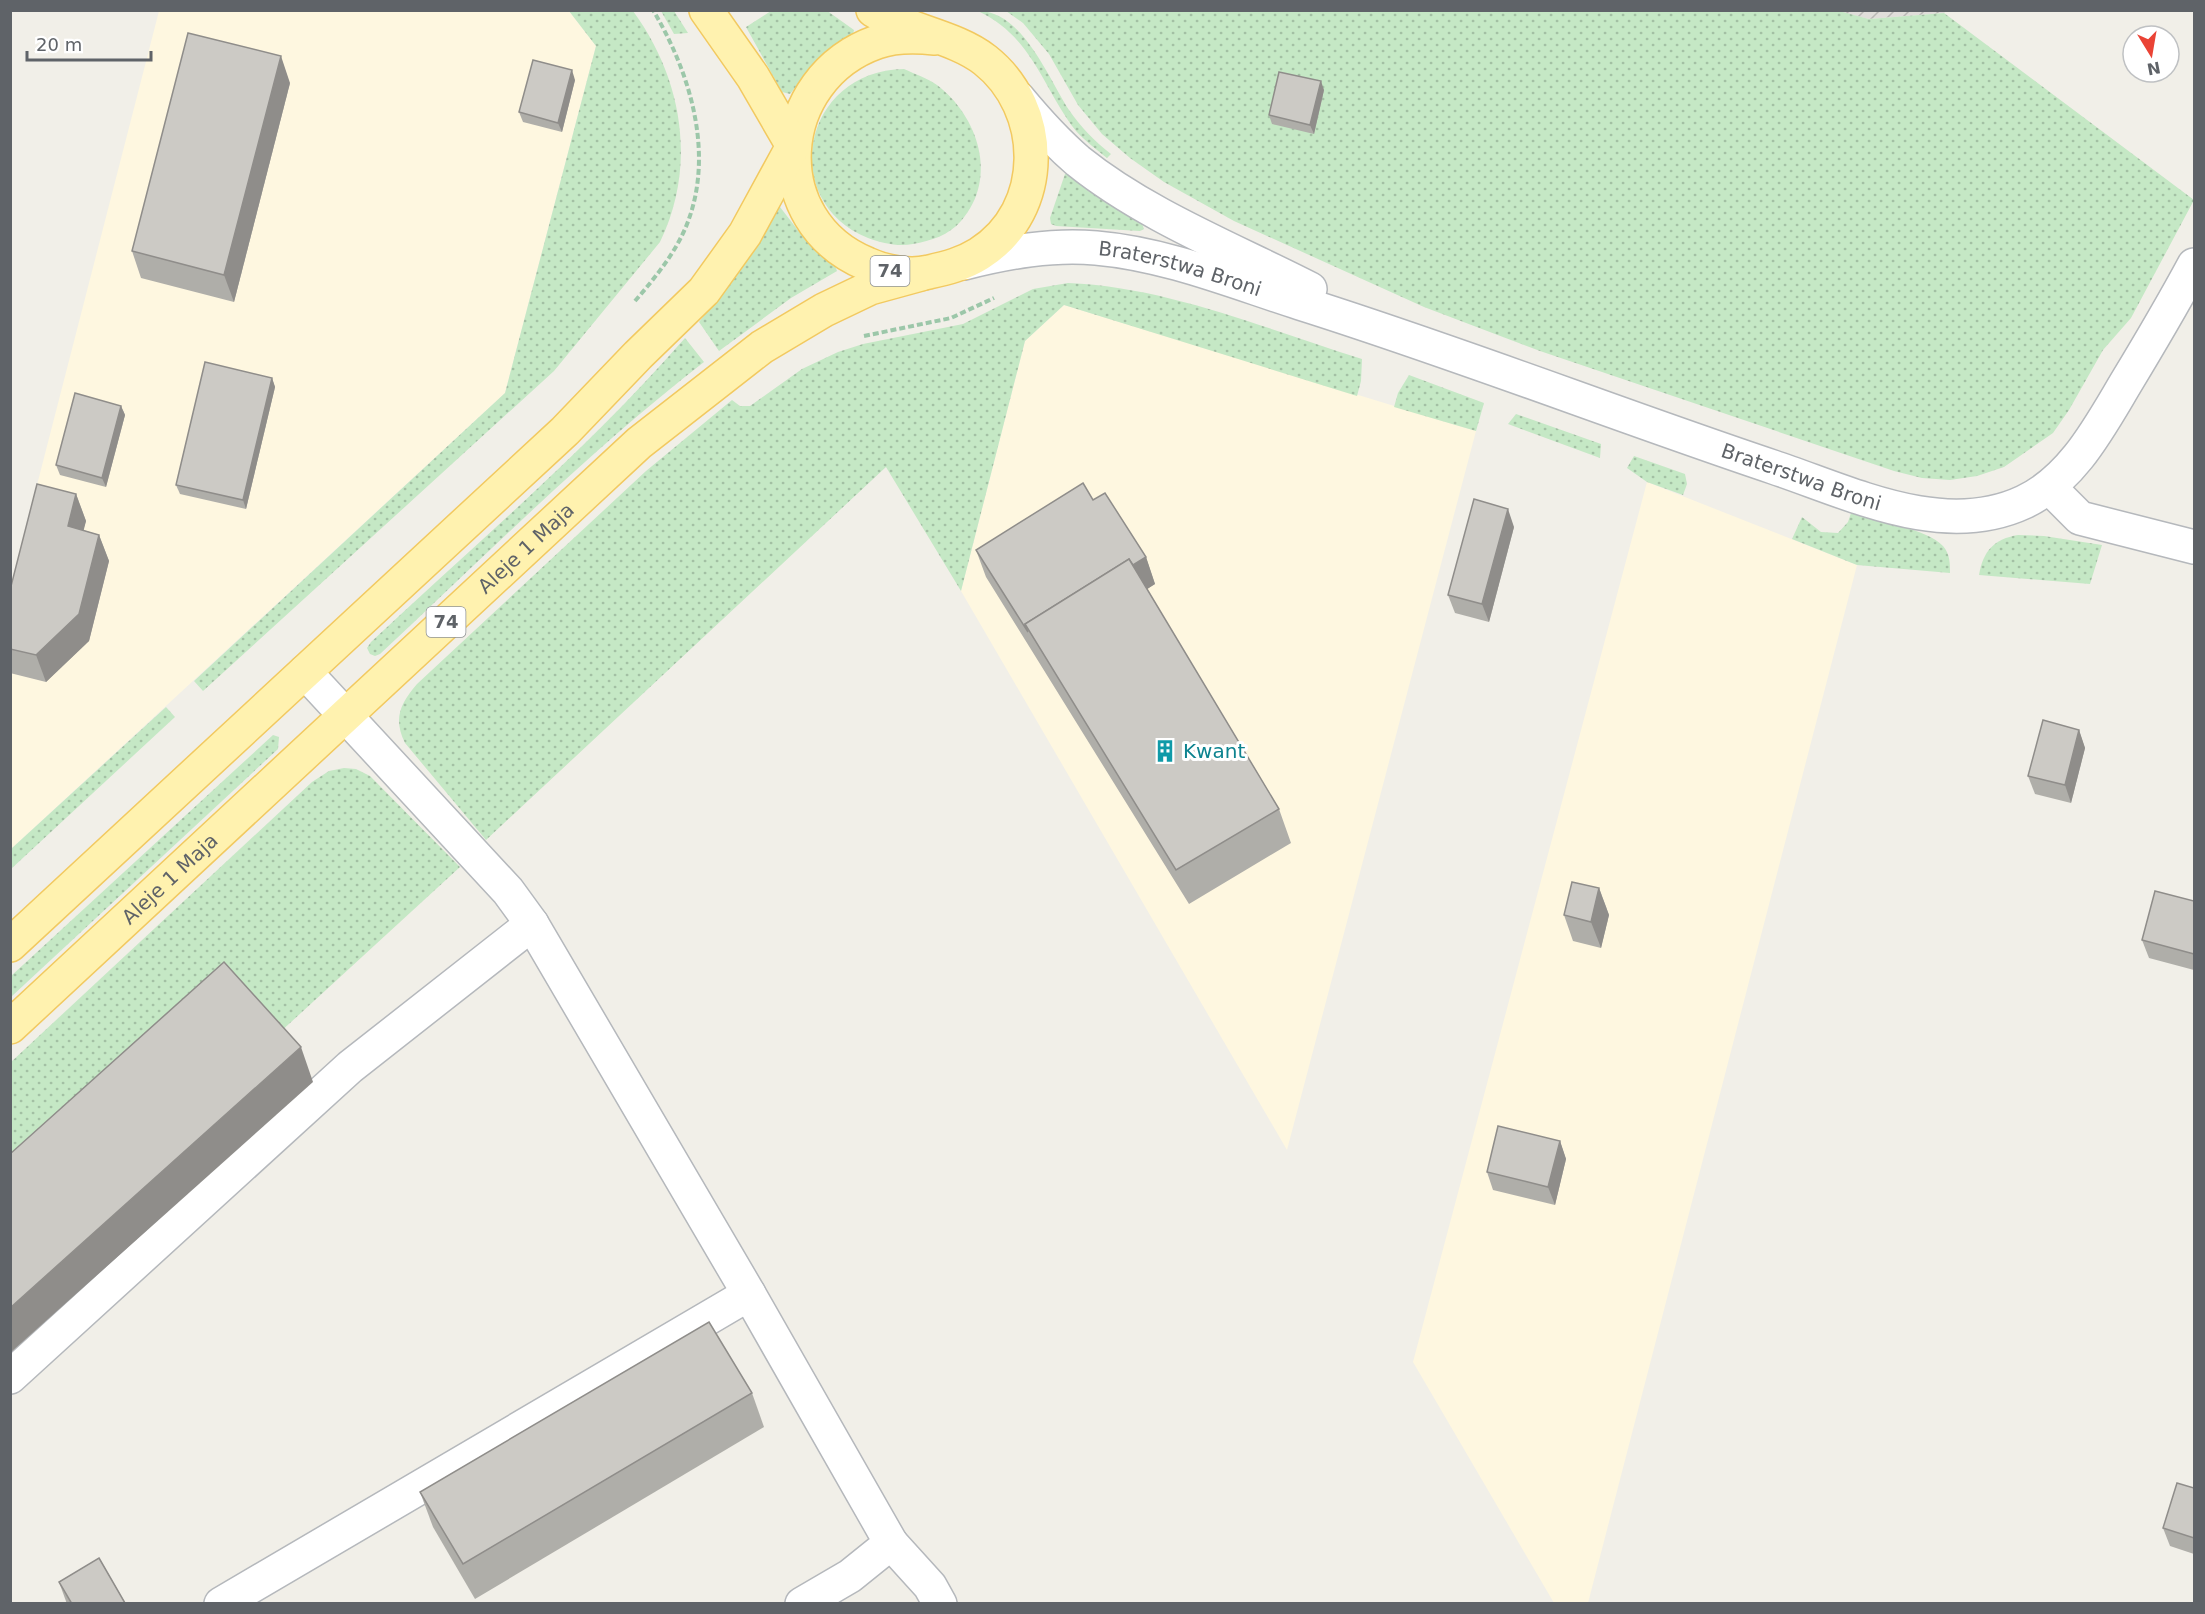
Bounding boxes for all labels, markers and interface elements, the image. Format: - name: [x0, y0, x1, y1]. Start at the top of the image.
- scale bar: [27, 24, 152, 62]
- north arrow: [2121, 24, 2181, 84]
- text: 20 m: [36, 34, 82, 55]
- text: N: [2145, 58, 2162, 79]
- street label: Braterstwa Broni: [1097, 236, 1265, 301]
- road number: 74: [870, 256, 910, 286]
- street label: Braterstwa Broni: [1718, 438, 1884, 516]
- street label: Aleje 1 Maja: [473, 498, 579, 598]
- road number: 74: [426, 607, 466, 637]
- building icon: Kwant: [1152, 738, 1178, 764]
- place label: Kwant: [1183, 739, 1245, 763]
- street label: Aleje 1 Maja: [117, 828, 223, 929]

